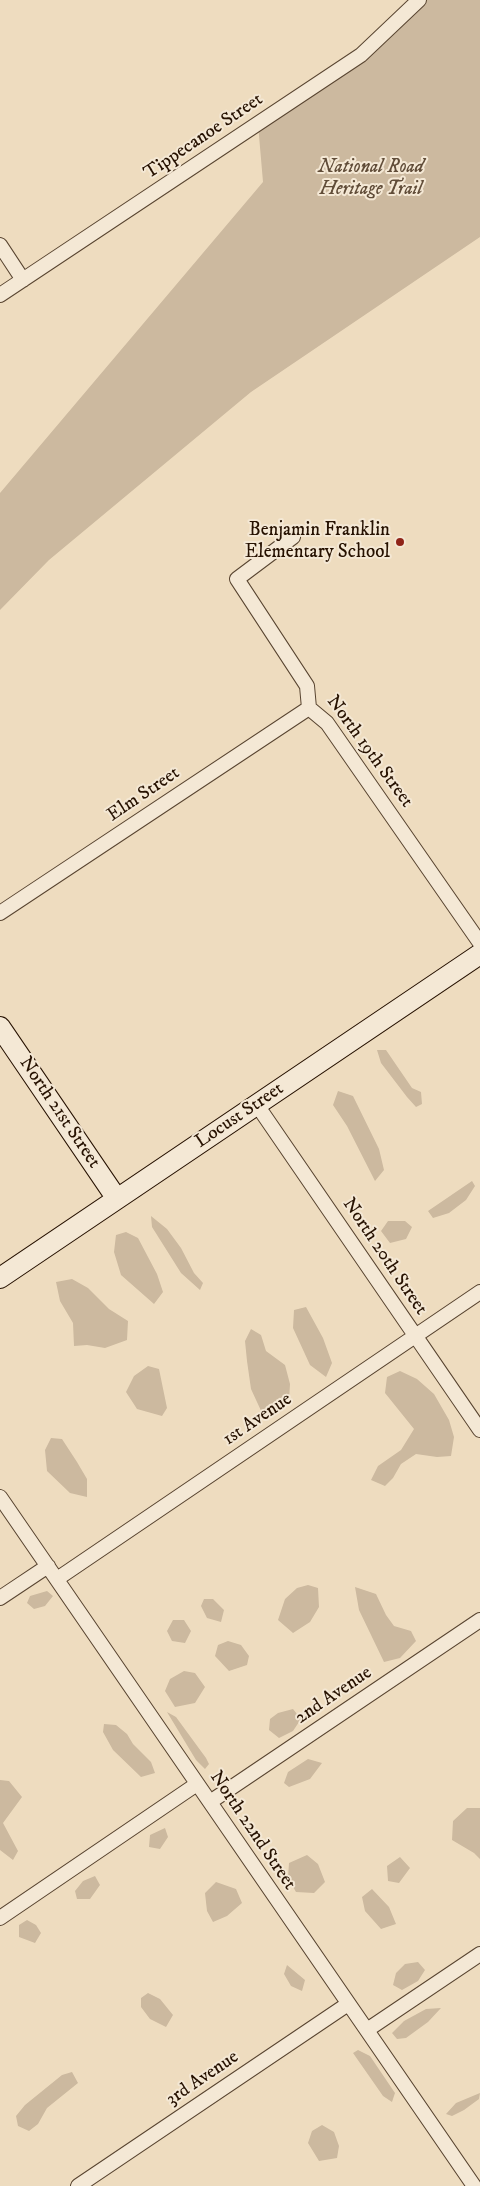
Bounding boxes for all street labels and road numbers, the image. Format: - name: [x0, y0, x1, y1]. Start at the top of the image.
- street label: Tippecanoe Street: [140, 89, 268, 185]
- street label: North 19th Street: [321, 691, 417, 813]
- street label: Elm Street: [103, 762, 185, 828]
- street label: North 21st Street: [13, 1053, 105, 1173]
- street label: Locust Street: [191, 1078, 289, 1154]
- street label: North 20th Street: [336, 1194, 432, 1320]
- street label: 1st Avenue: [219, 1389, 297, 1451]
- street label: 2nd Avenue: [291, 1662, 377, 1730]
- street label: North 22nd Street: [204, 1767, 300, 1895]
- street label: 3rd Avenue: [162, 2047, 244, 2111]

